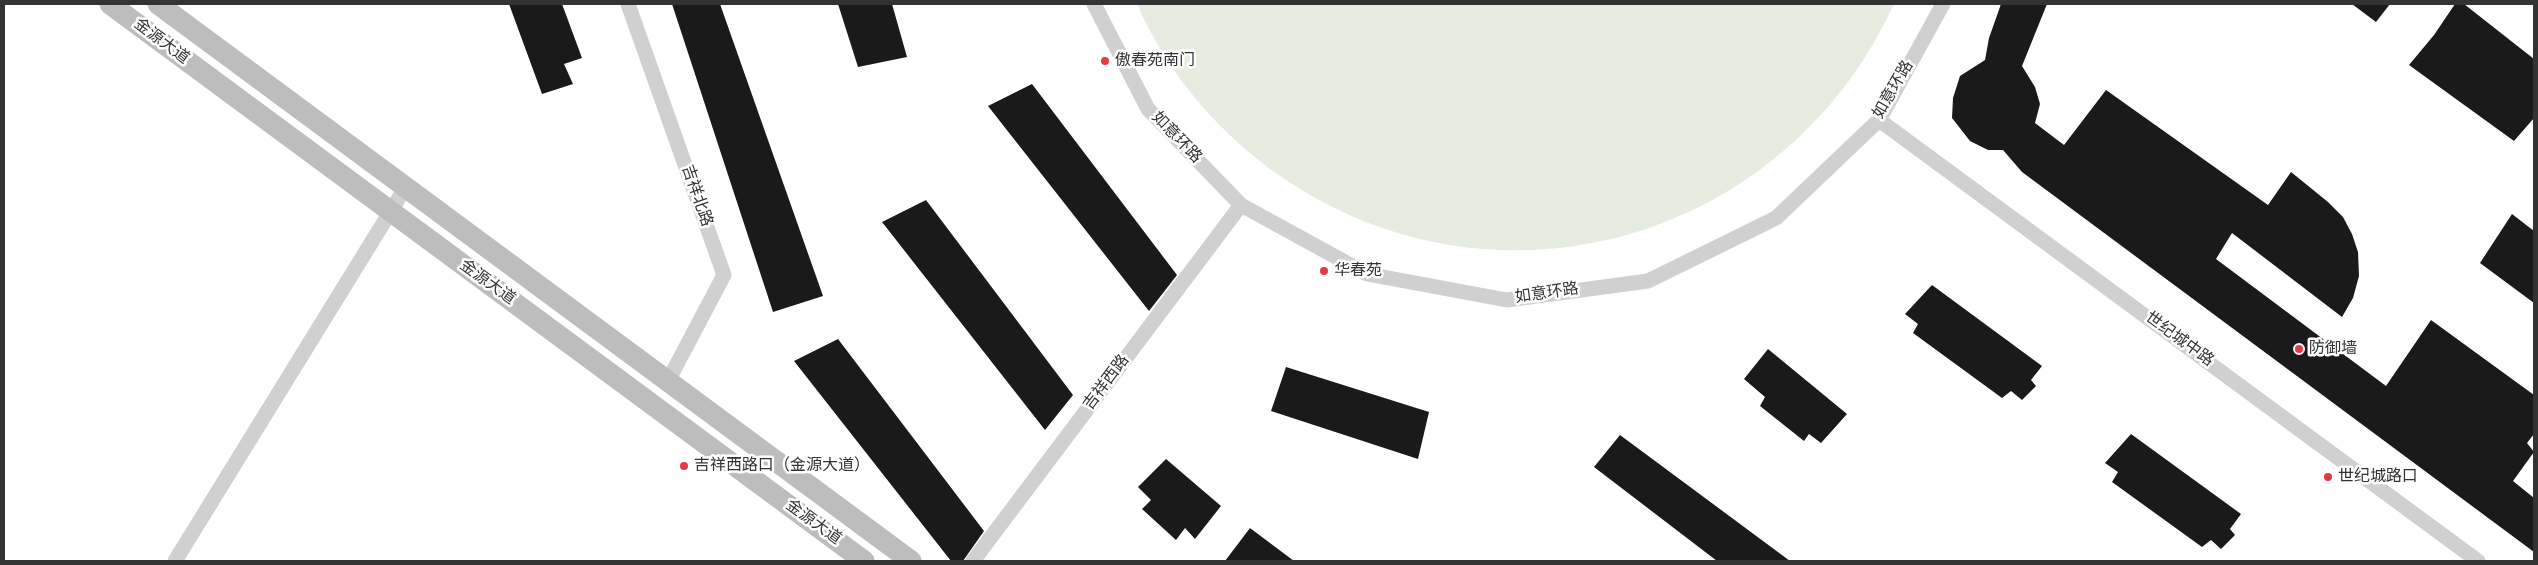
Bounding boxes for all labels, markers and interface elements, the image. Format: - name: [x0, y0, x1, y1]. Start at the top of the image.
- street label: 金源大道: [130, 15, 192, 69]
- place label: 傲春苑南门: [1115, 51, 1195, 71]
- marker: 傲春苑南门: [1099, 55, 1111, 67]
- street label: 如意环路: [1870, 57, 1918, 123]
- street label: 如意环路: [1147, 108, 1205, 168]
- street label: 吉祥北路: [677, 163, 715, 229]
- street label: 金源大道: [455, 256, 519, 310]
- place label: 华春苑: [1334, 261, 1382, 281]
- marker: 华春苑: [1318, 265, 1330, 277]
- street label: 如意环路: [1514, 280, 1580, 308]
- street label: 世纪城中路: [2141, 309, 2217, 371]
- place label: 防御墙: [2309, 339, 2357, 359]
- marker: 防御墙: [2293, 343, 2305, 355]
- street label: 吉祥西路: [1080, 352, 1134, 414]
- place label: 吉祥西路口（金源大道）: [694, 456, 870, 476]
- marker: 吉祥西路口（金源大道）: [678, 460, 690, 472]
- place label: 世纪城路口: [2338, 467, 2418, 487]
- marker: 世纪城路口: [2322, 471, 2334, 483]
- street label: 金源大道: [781, 496, 845, 550]

